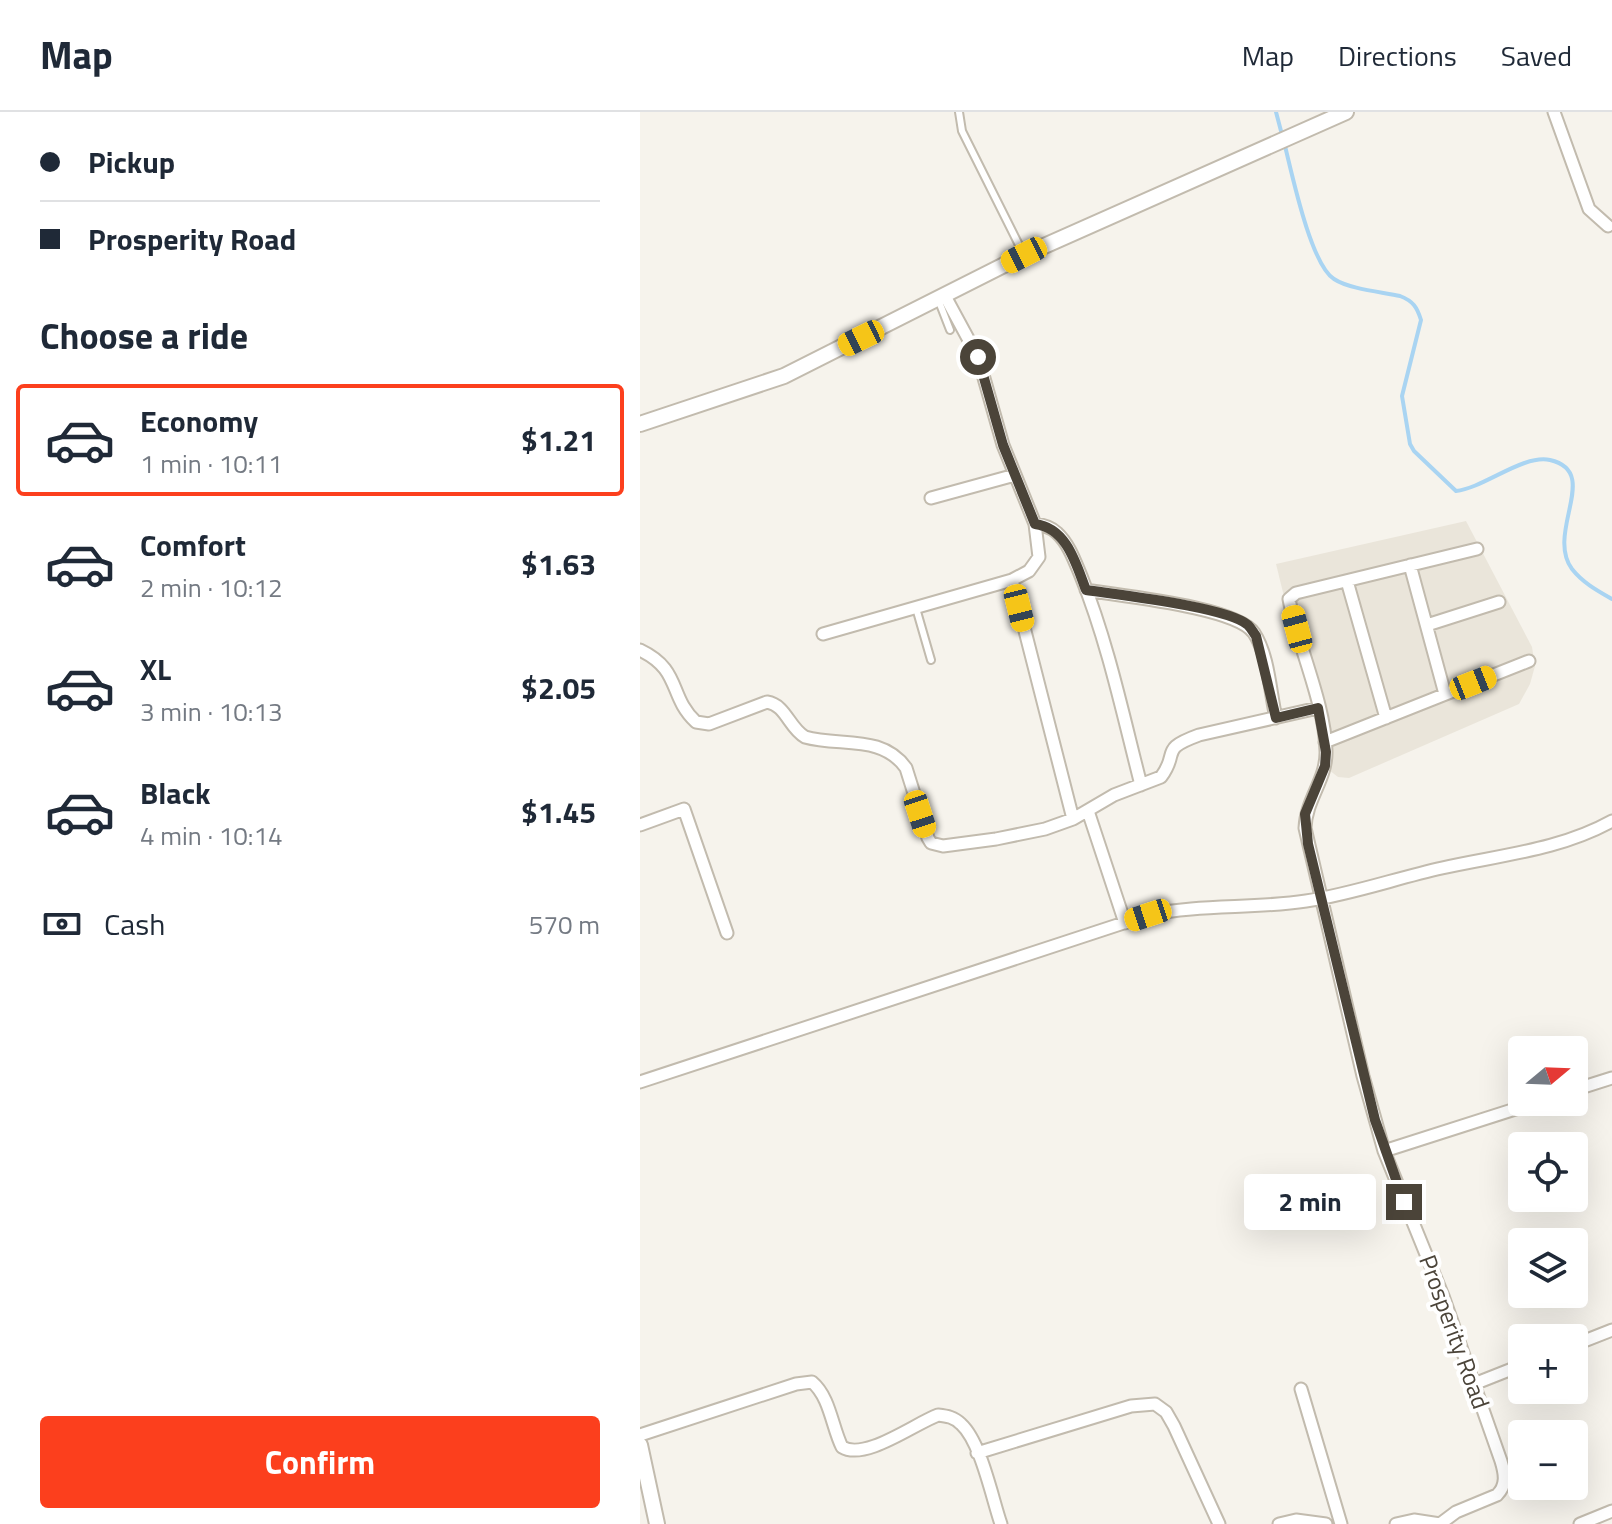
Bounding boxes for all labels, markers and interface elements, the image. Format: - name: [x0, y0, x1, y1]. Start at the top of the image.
- text: Map: [40, 26, 113, 84]
- text: Map: [1242, 34, 1294, 77]
- text: Directions: [1338, 34, 1457, 77]
- text: Saved: [1501, 34, 1572, 77]
- text: Pickup: [88, 139, 175, 185]
- text: Prosperity Road: [88, 216, 296, 262]
- car: [997, 233, 1051, 277]
- text: Choose a ride: [40, 308, 248, 363]
- car: [834, 317, 888, 359]
- route start: [960, 339, 996, 375]
- text: Economy: [140, 398, 258, 444]
- icon: car: [44, 404, 116, 476]
- text: $1.21: [521, 417, 596, 463]
- text: 1 min · 10:11: [140, 444, 283, 483]
- text: Comfort: [140, 522, 246, 568]
- icon: car: [44, 528, 116, 600]
- text: $1.63: [521, 541, 596, 587]
- text: 2 min · 10:12: [140, 568, 283, 607]
- car: [1002, 582, 1036, 634]
- car: [1279, 603, 1315, 655]
- text: XL: [140, 646, 171, 692]
- icon: car: [44, 652, 116, 724]
- car: [1446, 663, 1500, 703]
- text: $2.05: [521, 665, 596, 711]
- text: 3 min · 10:13: [140, 692, 283, 731]
- text: Black: [140, 770, 211, 816]
- icon: car: [44, 776, 116, 848]
- car: [901, 787, 939, 841]
- text: $1.45: [521, 789, 596, 835]
- text: 4 min · 10:14: [140, 816, 283, 855]
- car: [1121, 896, 1175, 934]
- text: Cash: [104, 901, 165, 947]
- icon: cash: [40, 902, 84, 946]
- text: 570 m: [529, 905, 600, 944]
- north arrow: [1508, 1036, 1588, 1116]
- map controls: [1508, 1036, 1588, 1500]
- button: locate: [1508, 1132, 1588, 1212]
- callout: 2 min: [1244, 1174, 1376, 1230]
- text: 2 min: [1278, 1182, 1342, 1221]
- route end: [1386, 1184, 1422, 1220]
- button: layers: [1508, 1228, 1588, 1308]
- street label: Prosperity Road: [1410, 1250, 1500, 1414]
- button: +: [1508, 1324, 1588, 1404]
- button: Confirm: [40, 1416, 600, 1508]
- button: −: [1508, 1420, 1588, 1500]

